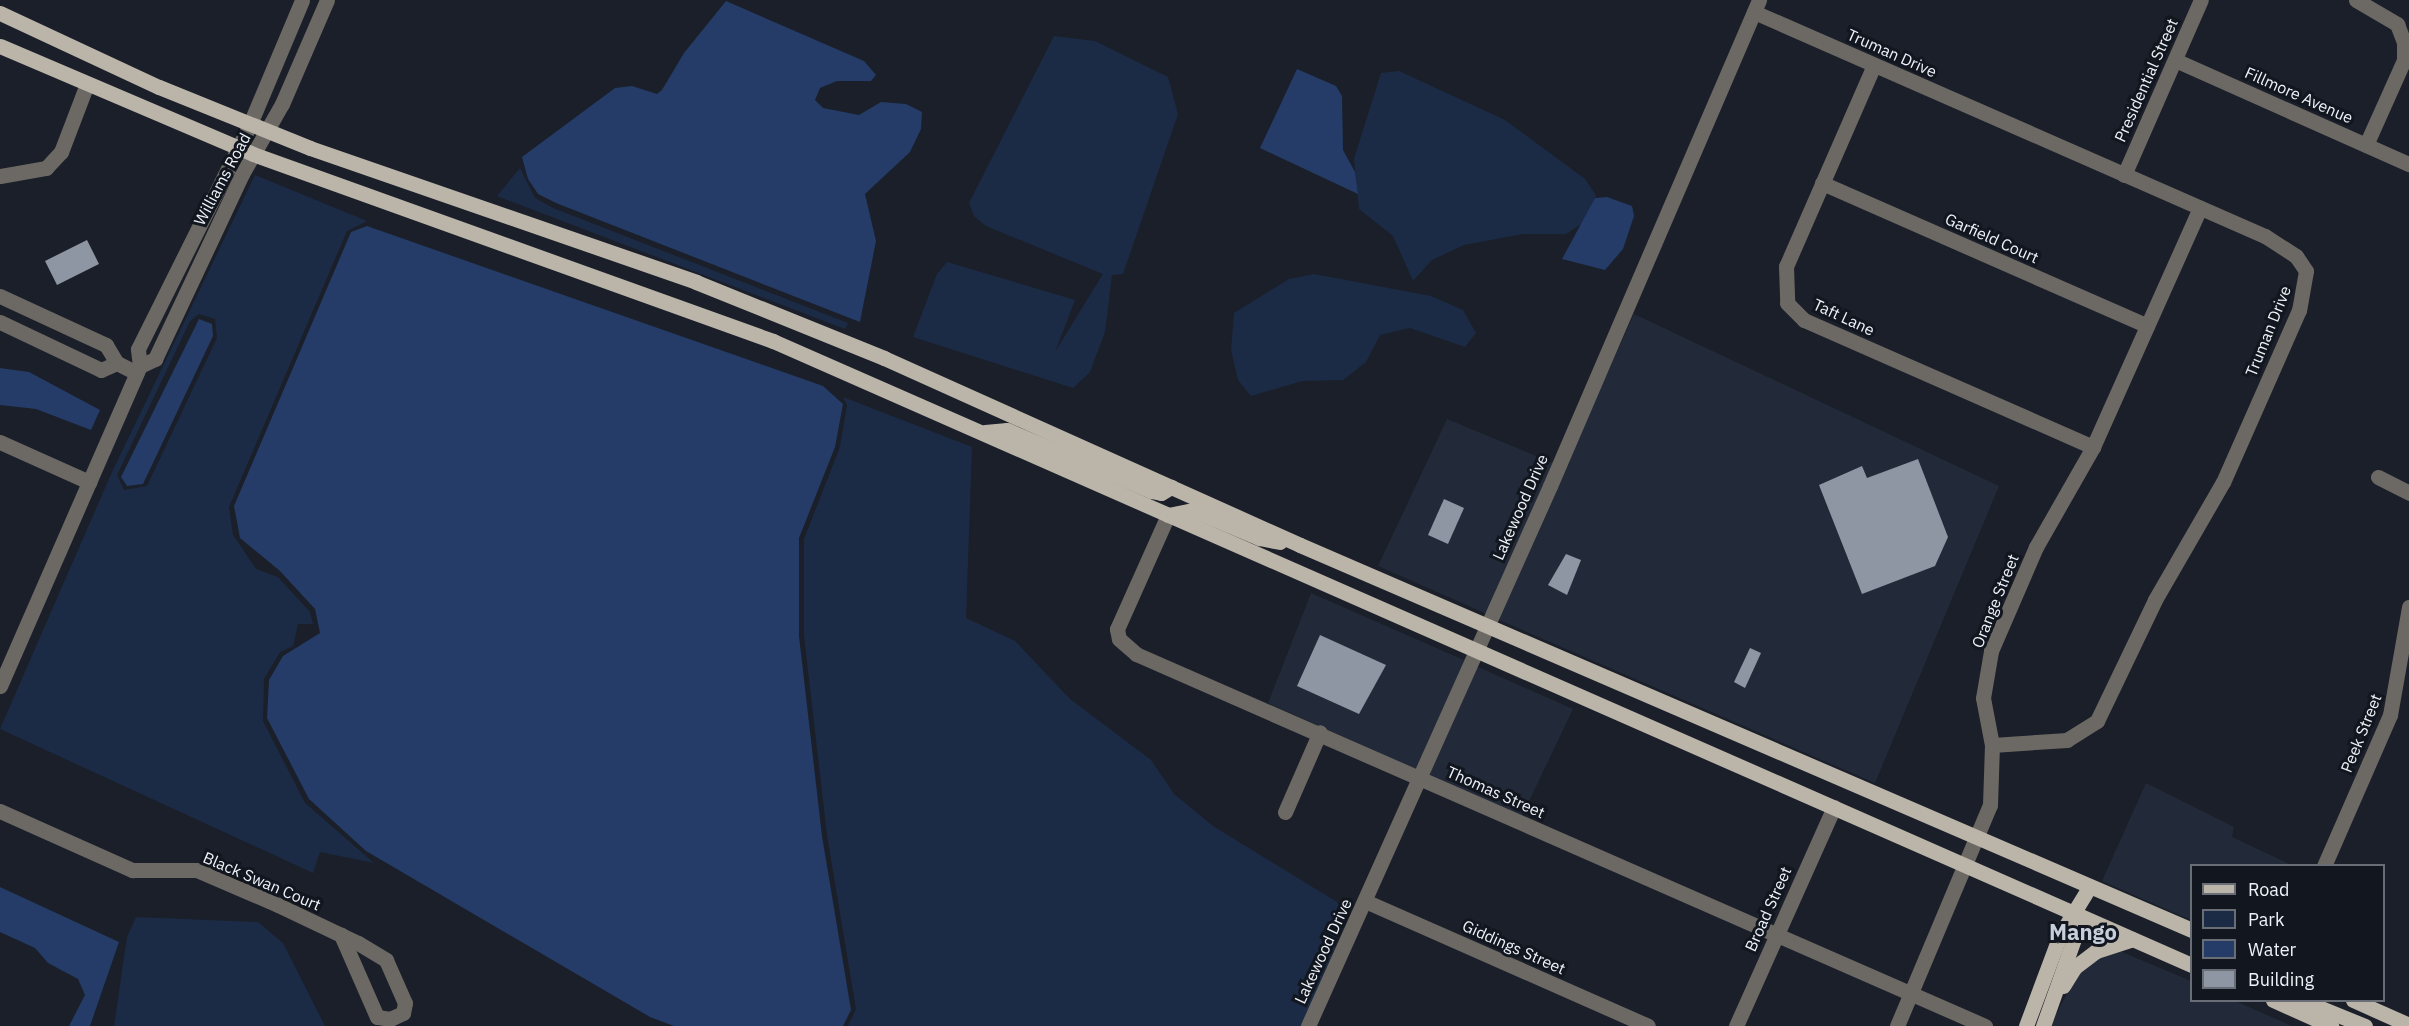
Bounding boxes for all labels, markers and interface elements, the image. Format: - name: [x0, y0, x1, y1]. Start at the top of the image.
- street label: Presidential Street: [2110, 15, 2182, 145]
- street label: Truman Drive: [1844, 25, 1940, 81]
- street label: Fillmore Avenue: [2242, 63, 2356, 127]
- street label: Williams Road: [190, 130, 254, 228]
- street label: Garfield Court: [1942, 209, 2042, 267]
- street label: Truman Drive: [2241, 283, 2295, 379]
- street label: Taft Lane: [1810, 294, 1878, 340]
- street label: Lakewood Drive: [1488, 451, 1552, 563]
- street label: Orange Street: [1967, 551, 2023, 651]
- street label: Peek Street: [2337, 691, 2385, 775]
- street label: Thomas Street: [1444, 762, 1548, 822]
- street label: Black Swan Court: [200, 848, 324, 914]
- street label: Broad Street: [1741, 864, 1795, 954]
- legend: [2190, 864, 2385, 1002]
- text: Road: [2248, 878, 2289, 901]
- street label: Lakewood Drive: [1290, 895, 1356, 1007]
- text: Park: [2248, 908, 2284, 931]
- street label: Giddings Street: [1460, 916, 1568, 978]
- district label: Mango: [2049, 919, 2117, 945]
- text: Water: [2248, 938, 2296, 961]
- text: Building: [2248, 968, 2314, 991]

